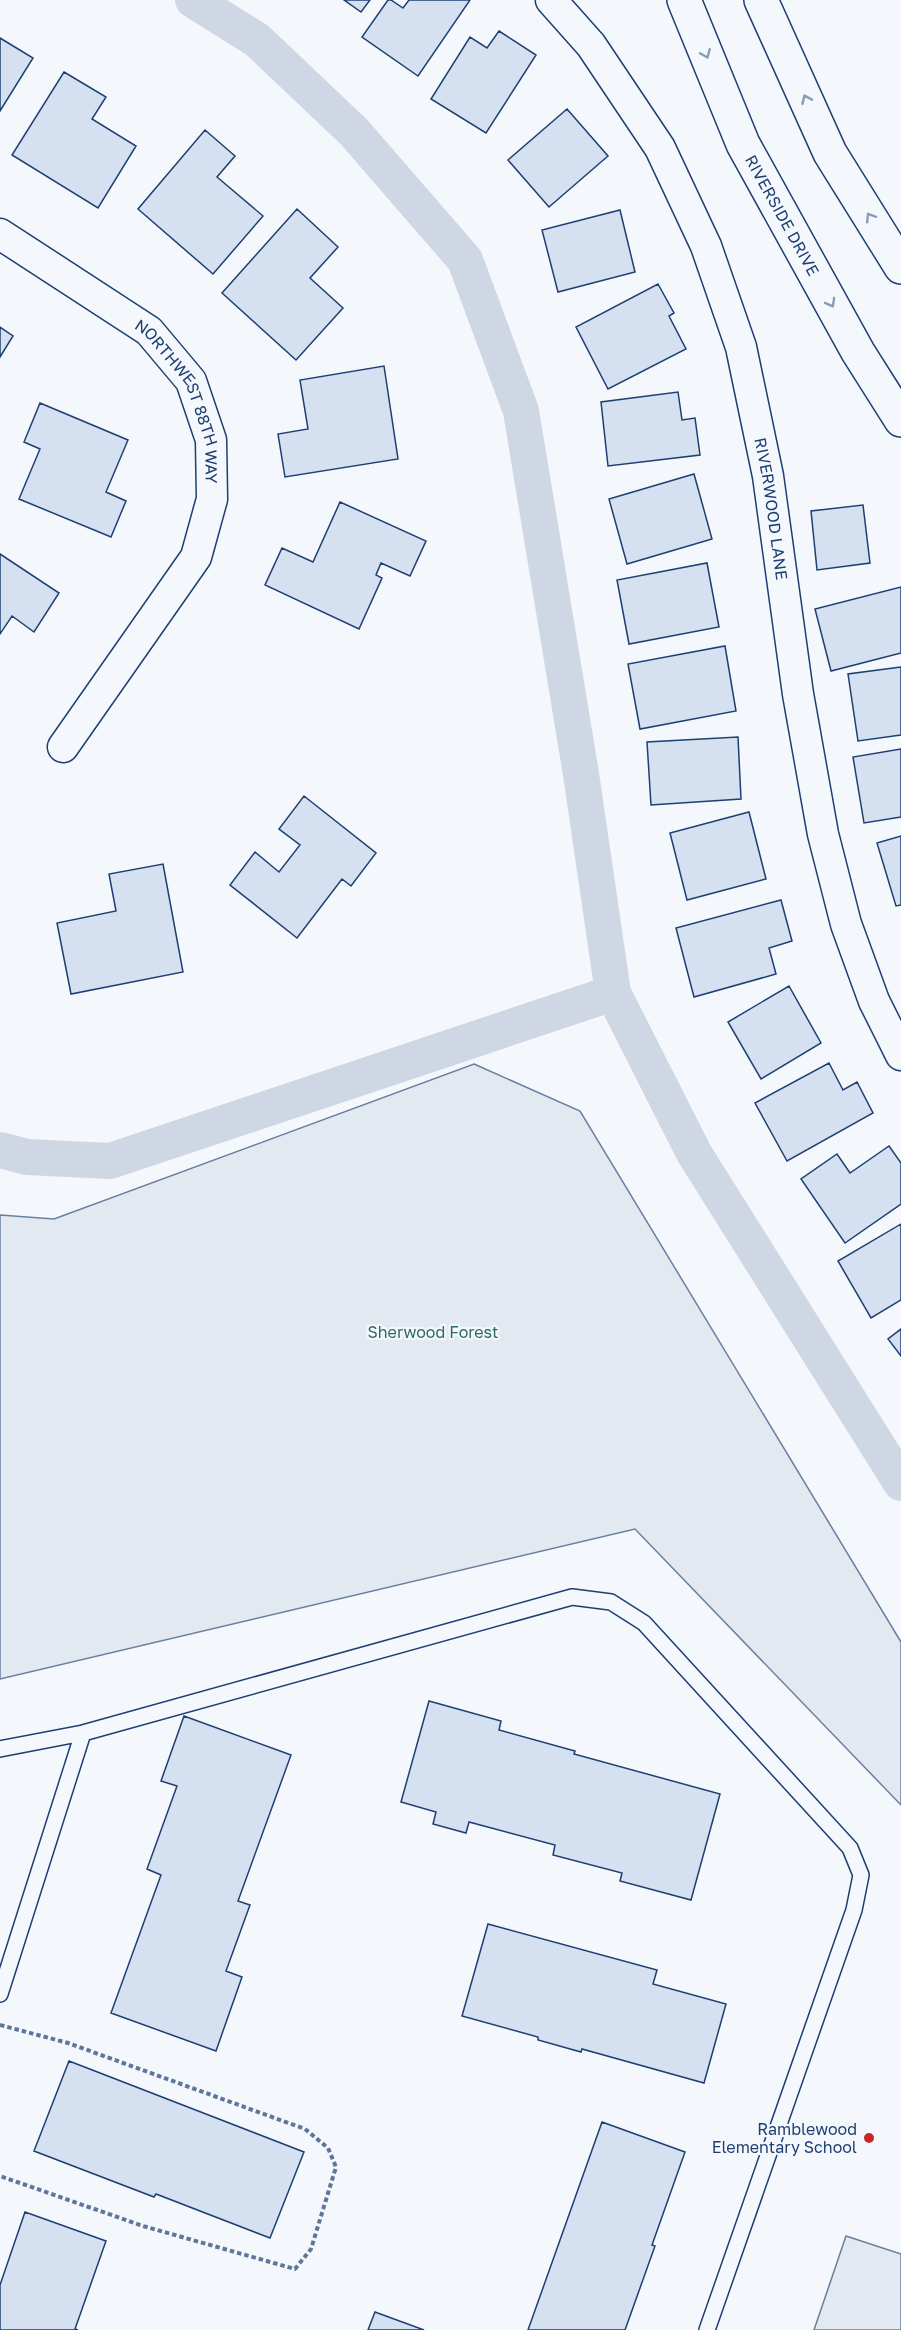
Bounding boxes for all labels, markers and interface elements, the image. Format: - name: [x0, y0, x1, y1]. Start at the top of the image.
- one-way arrow: [699, 48, 711, 59]
- one-way arrow: [801, 95, 813, 106]
- street label: RIVERSIDE DRIVE: [741, 151, 824, 279]
- one-way arrow: [866, 213, 878, 223]
- one-way arrow: [824, 297, 835, 307]
- street label: NORTHWEST 88TH WAY: [131, 315, 222, 484]
- street label: RIVERWOOD LANE: [750, 436, 792, 581]
- park label: Sherwood Forest: [368, 1322, 498, 1342]
- place label: Ramblewood Elementary School: [712, 2119, 857, 2157]
- marker: Ramblewood Elementary School: [862, 2131, 876, 2145]

